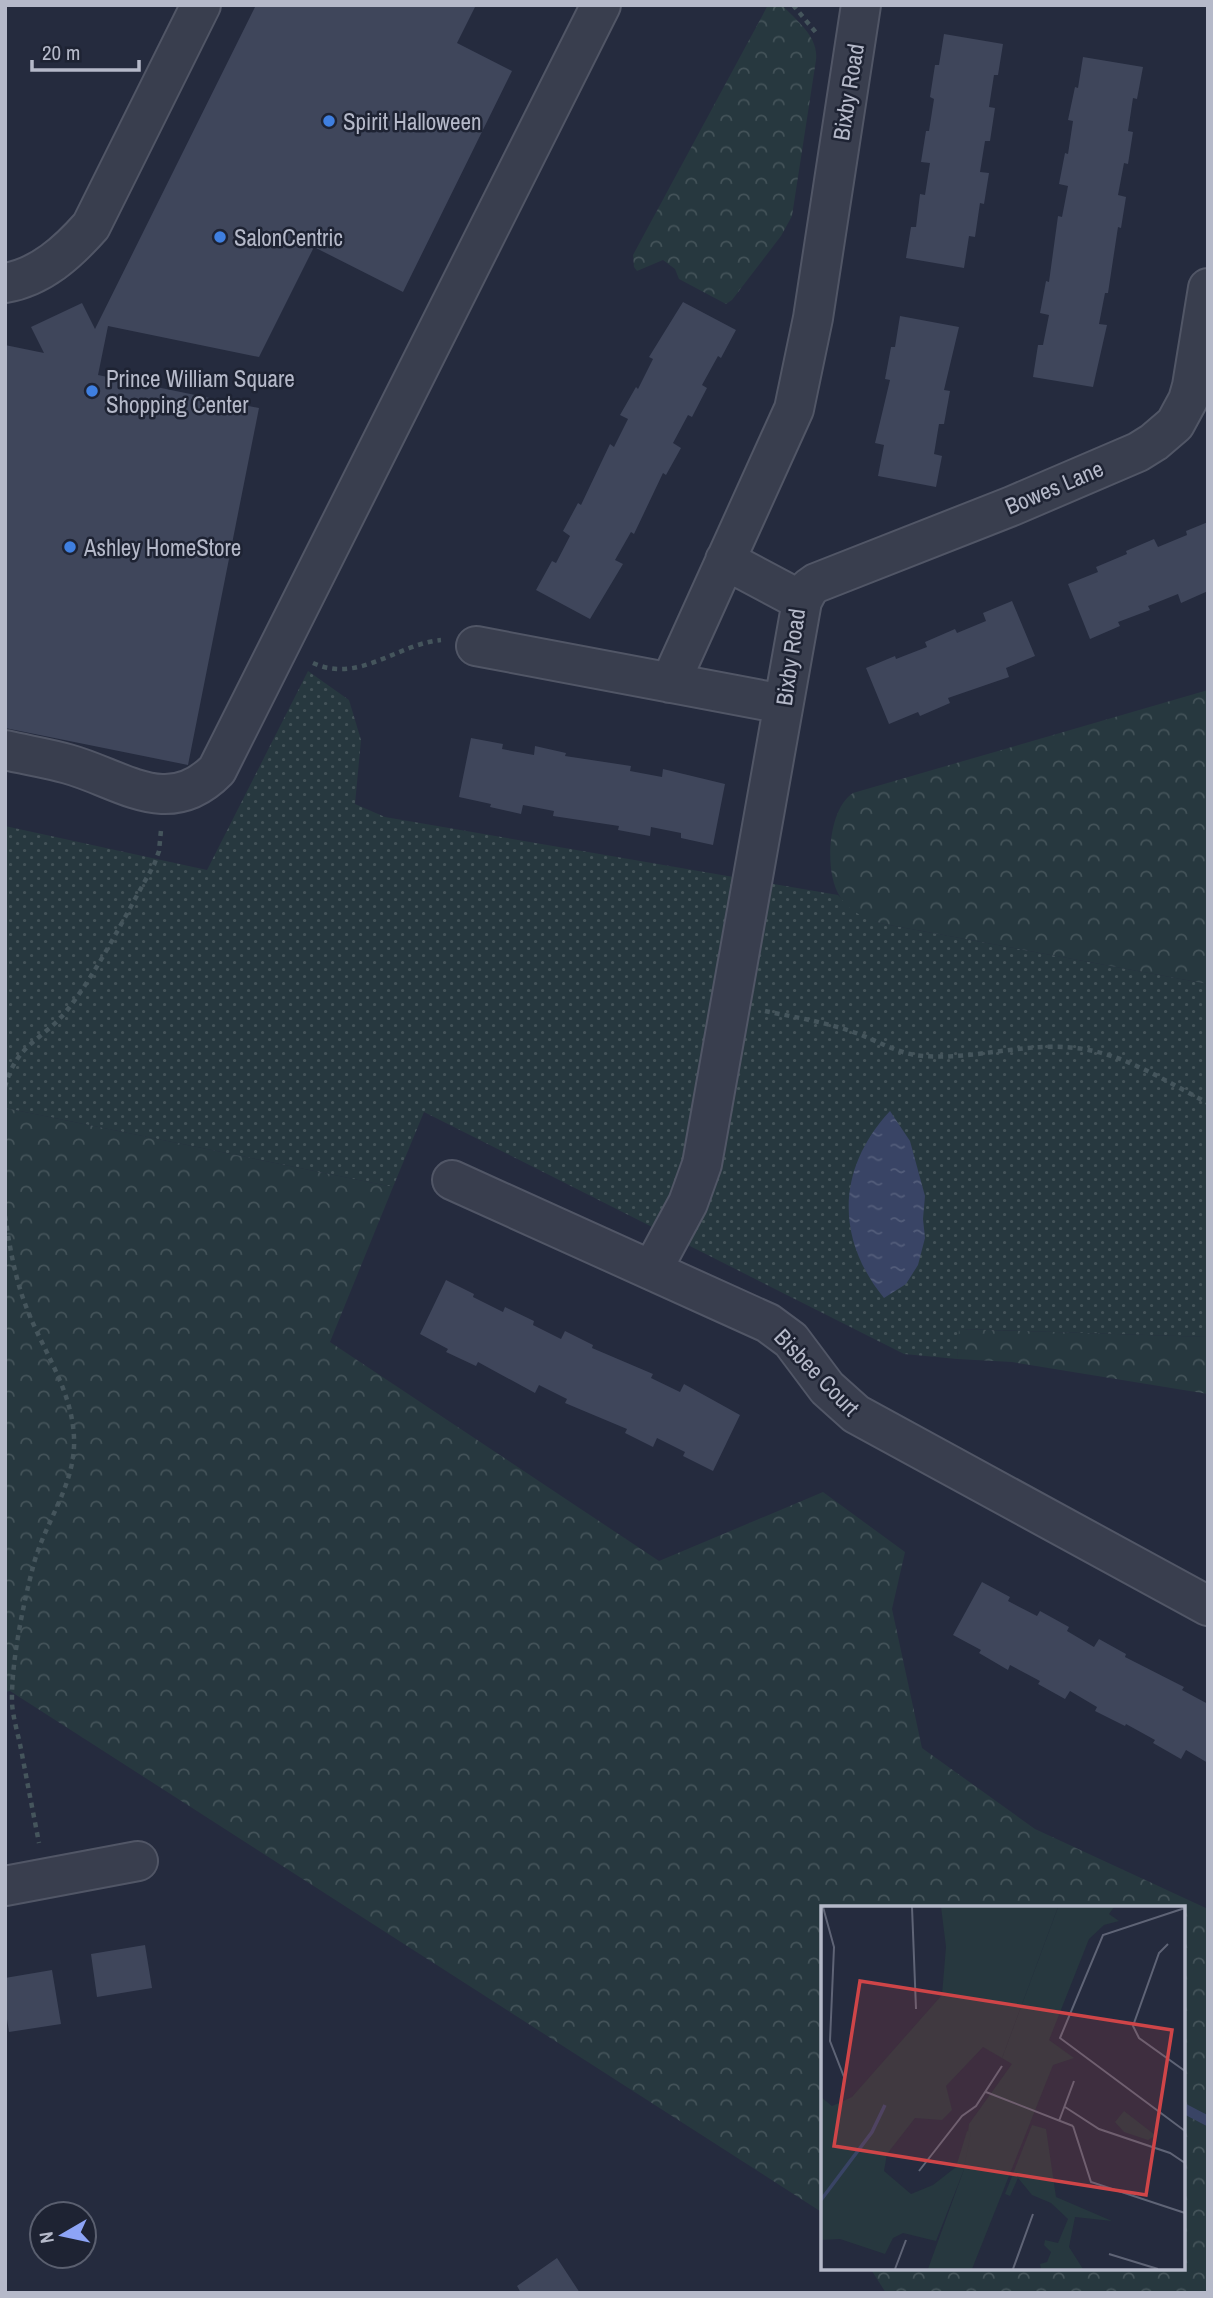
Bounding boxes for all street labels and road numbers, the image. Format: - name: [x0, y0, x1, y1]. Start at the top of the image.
- street label: Bixby Road: [825, 41, 871, 143]
- street label: Bowes Lane: [1000, 452, 1108, 522]
- street label: Bixby Road: [768, 607, 812, 707]
- street label: Bisbee Court: [768, 1322, 866, 1422]

